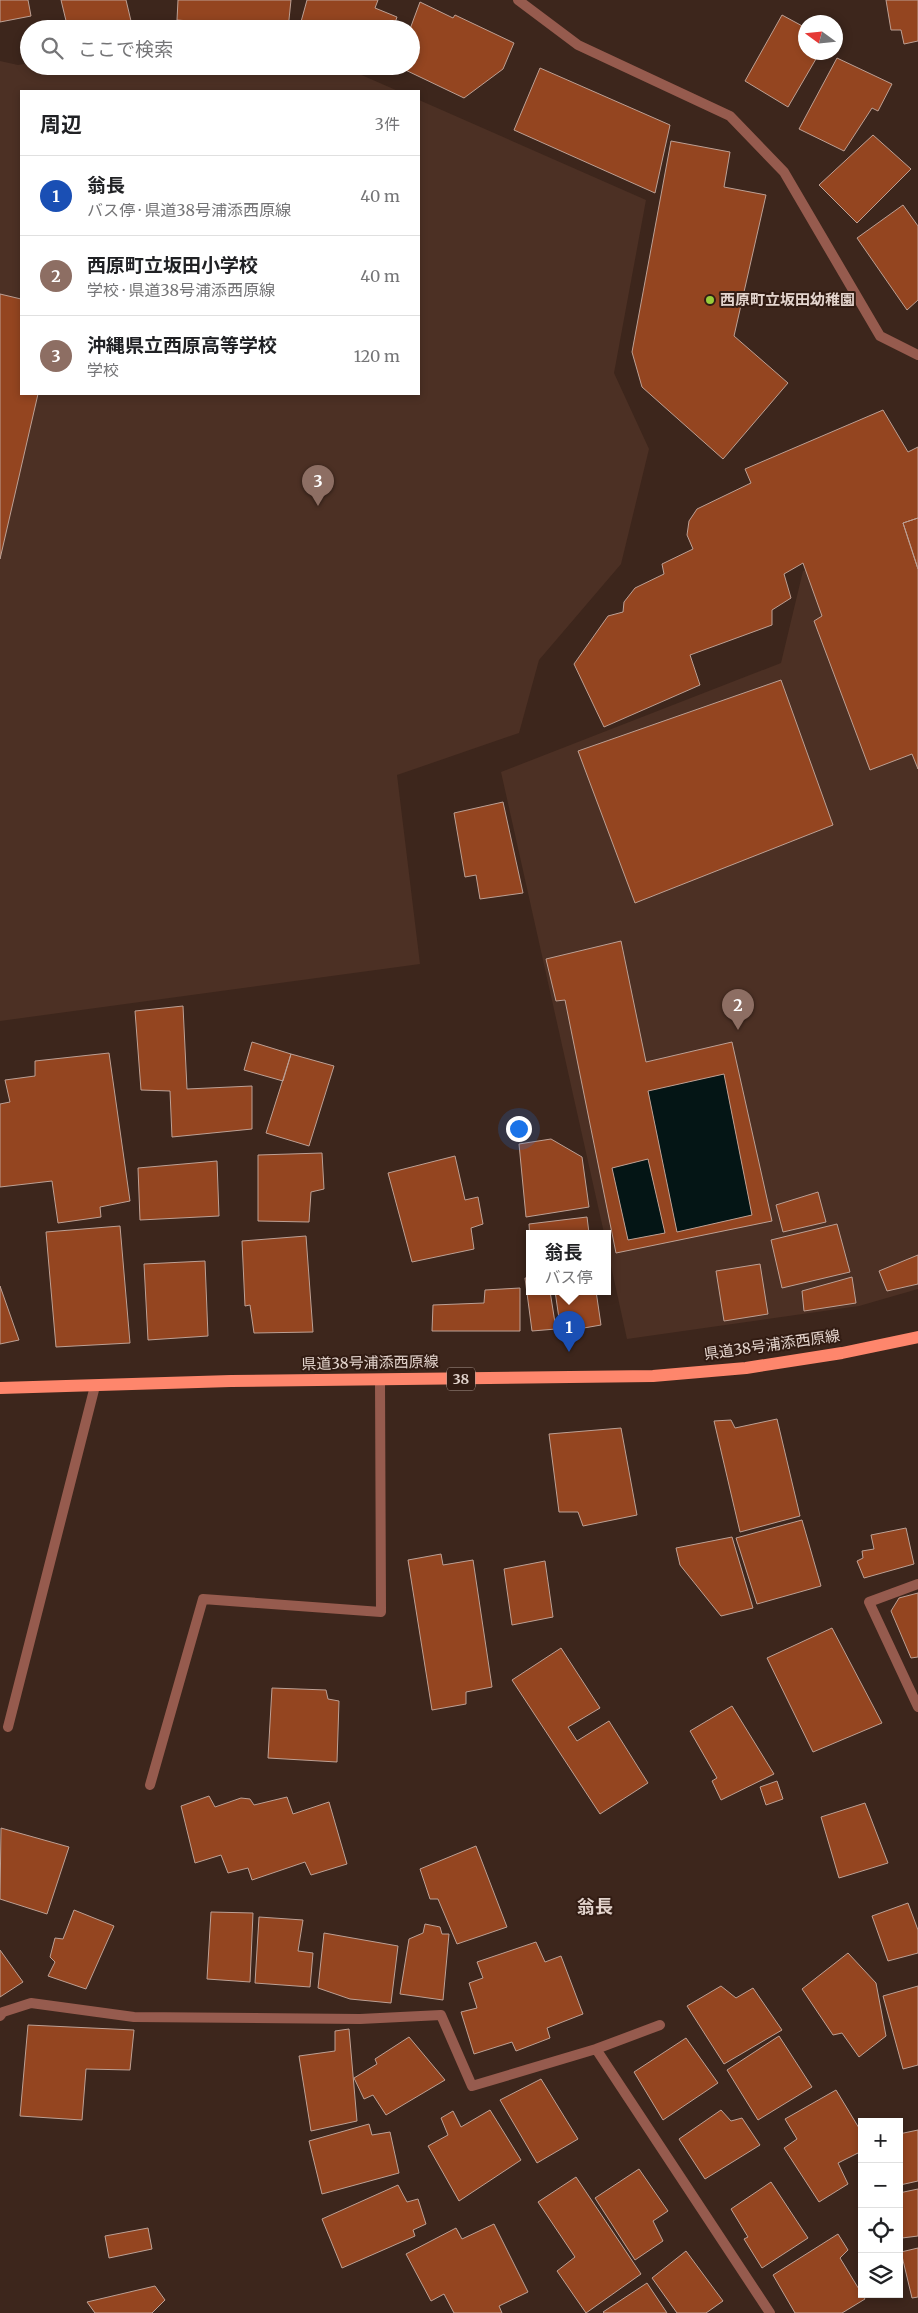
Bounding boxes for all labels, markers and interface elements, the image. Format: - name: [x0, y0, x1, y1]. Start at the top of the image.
- north arrow: [798, 15, 843, 60]
- search box: [20, 20, 420, 75]
- icon: search: [38, 34, 66, 62]
- text: ここで検索: [78, 37, 173, 61]
- text: 周辺: [40, 111, 82, 138]
- text: 3件: [375, 114, 400, 134]
- text: 翁長: [87, 173, 125, 197]
- text: 1: [52, 186, 60, 206]
- text: 40 m: [360, 186, 400, 206]
- text: バス停 · 県道38号浦添西原線: [87, 200, 291, 220]
- text: 西原町立坂田小学校: [87, 253, 258, 277]
- text: 2: [51, 266, 61, 286]
- text: 40 m: [360, 266, 400, 286]
- text: 学校 · 県道38号浦添西原線: [87, 280, 275, 300]
- place label: 西原町立坂田幼稚園: [720, 290, 855, 309]
- marker: 西原町立坂田幼稚園: [704, 294, 716, 306]
- text: 沖縄県立西原高等学校: [87, 333, 277, 357]
- text: 3: [51, 346, 61, 366]
- text: 120 m: [354, 346, 400, 366]
- text: 学校: [87, 360, 119, 380]
- pin: 3: [302, 465, 334, 506]
- pin: 2: [722, 989, 754, 1030]
- your location: [506, 1116, 532, 1142]
- popup: [526, 1230, 611, 1295]
- text: 翁長: [544, 1240, 583, 1264]
- text: バス停: [544, 1267, 593, 1287]
- pin: 1: [553, 1311, 585, 1352]
- street label: 県道38号浦添西原線: [703, 1326, 841, 1363]
- street label: 県道38号浦添西原線: [301, 1352, 439, 1373]
- road number: 38: [447, 1368, 475, 1390]
- district label: 翁長: [577, 1895, 613, 1918]
- map controls: [858, 2118, 903, 2298]
- button: +: [858, 2118, 903, 2163]
- button: −: [858, 2163, 903, 2208]
- button: locate: [858, 2208, 903, 2253]
- button: layers: [858, 2253, 903, 2298]

